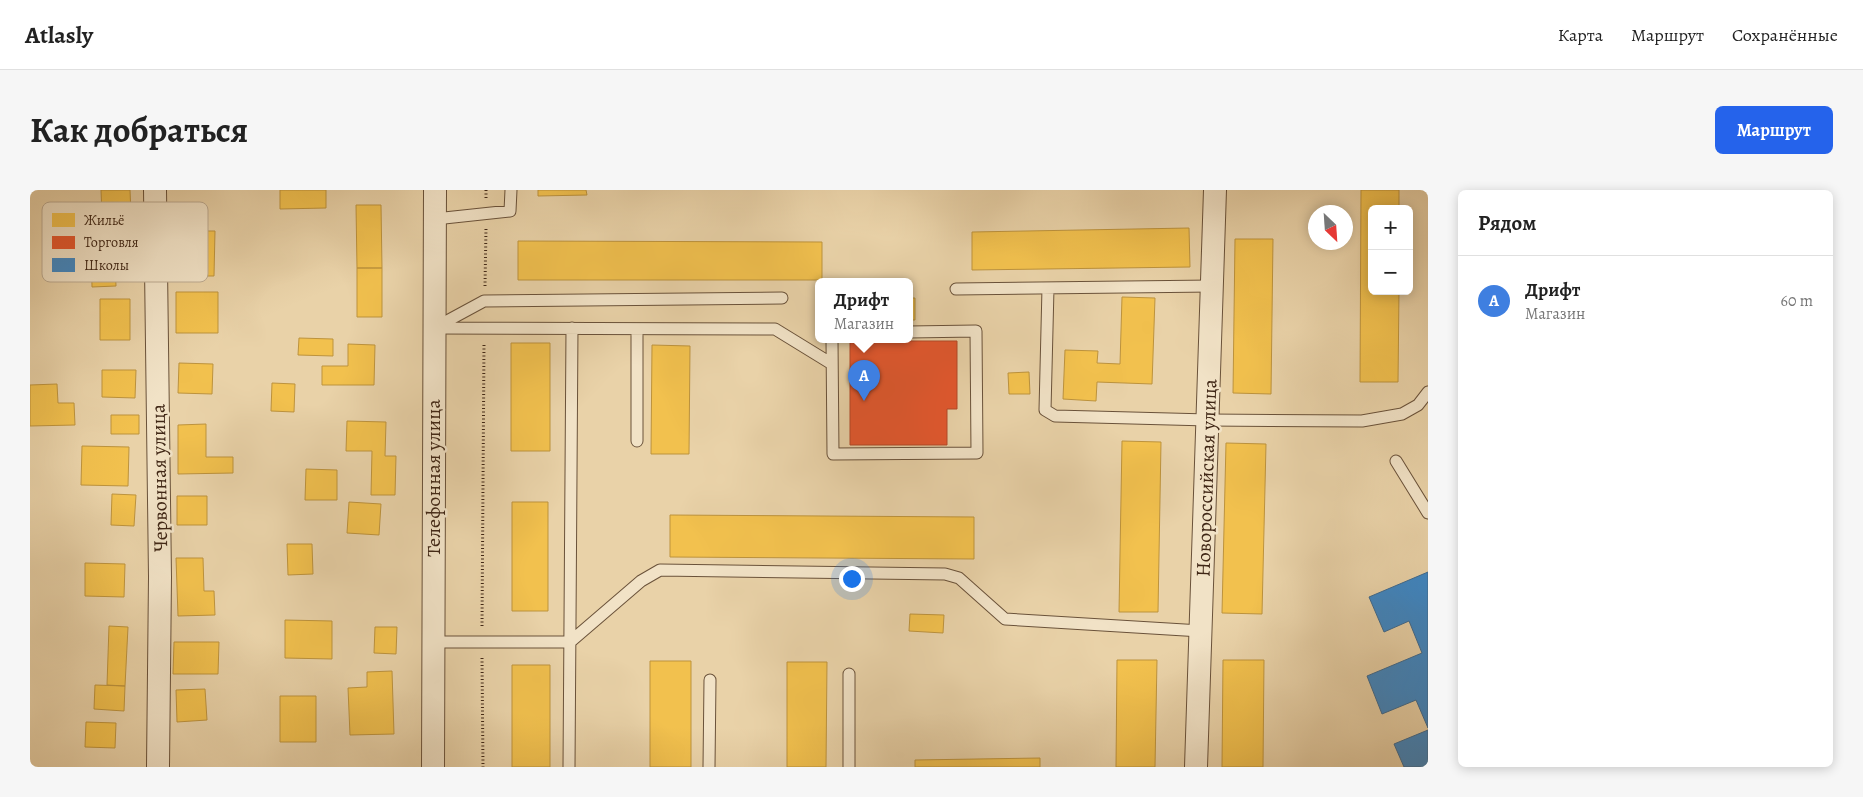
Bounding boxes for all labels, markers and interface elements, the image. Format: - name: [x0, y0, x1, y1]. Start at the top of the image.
- text: Atlasly: [25, 19, 93, 51]
- text: Карта: [1558, 23, 1603, 47]
- text: Маршрут: [1631, 23, 1704, 47]
- text: Сохранённые: [1732, 23, 1838, 47]
- text: Как добраться: [30, 106, 248, 154]
- button: Маршрут: [1715, 106, 1833, 154]
- legend: [42, 202, 208, 282]
- north arrow: [1308, 205, 1353, 250]
- map controls: [1368, 205, 1413, 295]
- button: +: [1368, 205, 1413, 250]
- text: Рядом: [1478, 209, 1536, 237]
- text: Жильё: [84, 211, 124, 230]
- text: Торговля: [84, 233, 139, 252]
- button: −: [1368, 250, 1413, 295]
- text: Школы: [84, 256, 129, 275]
- text: Дрифт: [1525, 277, 1580, 303]
- popup: [815, 278, 913, 343]
- text: Дрифт: [834, 287, 889, 313]
- text: A: [1489, 290, 1499, 312]
- text: 60 m: [1781, 290, 1813, 312]
- text: Магазин: [1525, 303, 1585, 325]
- text: Магазин: [834, 313, 894, 335]
- pin: A: [848, 360, 880, 401]
- street label: Новороссийская улица: [1190, 378, 1223, 577]
- street label: Телефонная улица: [420, 399, 447, 557]
- street label: Червонная улица: [145, 403, 174, 552]
- your location: [839, 566, 865, 592]

